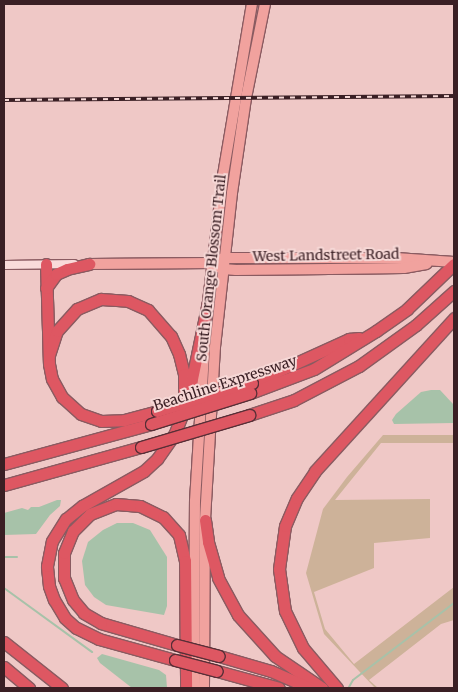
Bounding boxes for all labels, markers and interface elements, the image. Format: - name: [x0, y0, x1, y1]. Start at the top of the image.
- street label: South Orange Blossom Trail: [193, 174, 229, 362]
- street label: West Landstreet Road: [252, 245, 400, 265]
- street label: Beachline Expressway: [151, 352, 299, 414]

